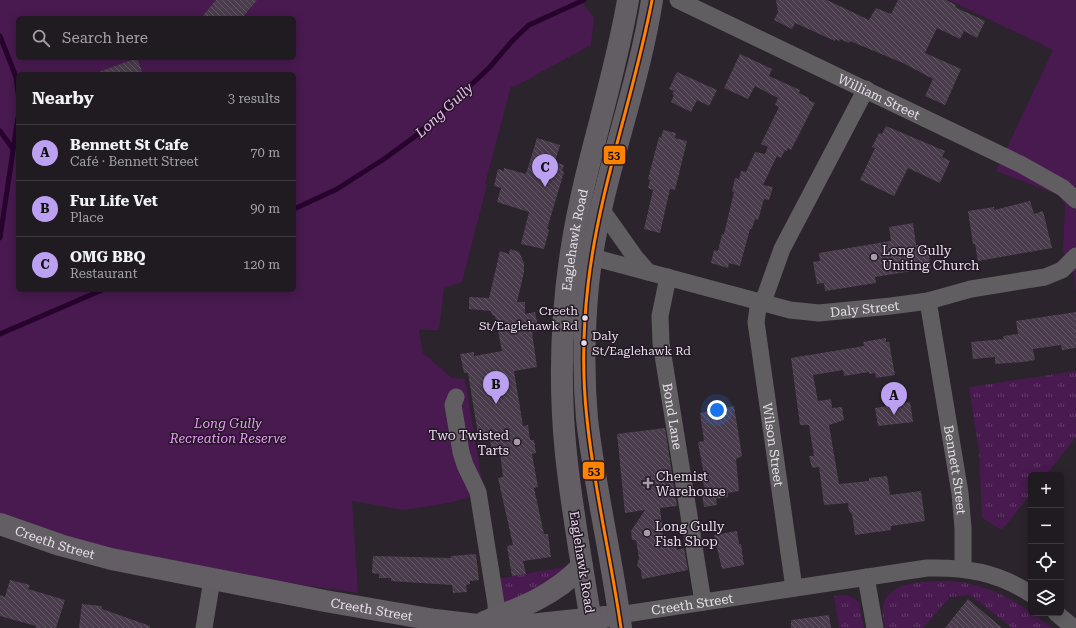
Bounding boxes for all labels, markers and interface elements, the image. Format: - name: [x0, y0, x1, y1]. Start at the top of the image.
- search box: [16, 16, 296, 60]
- icon: search: [30, 27, 52, 49]
- text: Search here: [62, 29, 148, 47]
- street label: William Street: [836, 70, 923, 123]
- water label: Long Gully: [411, 79, 477, 141]
- text: Nearby: [32, 88, 94, 108]
- text: 3 results: [228, 91, 280, 106]
- text: Bennett St Cafe: [70, 136, 189, 154]
- text: A: [40, 145, 50, 160]
- text: 70 m: [250, 145, 280, 160]
- line badge: 53: [603, 145, 626, 165]
- text: 53: [608, 149, 620, 162]
- text: Café · Bennett Street: [70, 154, 199, 169]
- pin: C: [532, 154, 558, 187]
- street label: Eaglehawk Road: [559, 187, 591, 292]
- text: Fur Life Vet: [70, 192, 158, 210]
- text: B: [40, 201, 50, 216]
- text: 90 m: [250, 201, 280, 216]
- text: Place: [70, 210, 104, 225]
- place label: Long Gully Uniting Church: [882, 243, 980, 273]
- text: OMG BBQ: [70, 248, 146, 266]
- marker: Long Gully Uniting Church: [869, 252, 879, 262]
- text: C: [40, 257, 50, 272]
- text: 120 m: [243, 257, 280, 272]
- text: Restaurant: [70, 266, 138, 281]
- street label: Daly Street: [829, 297, 900, 319]
- place label: Creeth St/Eaglehawk Rd: [479, 304, 578, 333]
- marker: Creeth St/Eaglehawk Rd: [580, 313, 590, 323]
- place label: Daly St/Eaglehawk Rd: [592, 329, 691, 358]
- marker: Daly St/Eaglehawk Rd: [579, 338, 589, 348]
- pin: B: [483, 371, 509, 404]
- street label: Bond Lane: [660, 382, 686, 451]
- pin: A: [881, 382, 907, 415]
- your location: [707, 400, 727, 420]
- street label: Wilson Street: [760, 402, 787, 488]
- park label: Long Gully Recreation Reserve: [169, 416, 287, 446]
- street label: Bennett Street: [941, 424, 969, 515]
- place label: Two Twisted Tarts: [428, 428, 510, 458]
- marker: Two Twisted Tarts: [512, 437, 522, 447]
- line badge: 53: [582, 461, 605, 480]
- text: 53: [588, 465, 600, 478]
- place label: Chemist Warehouse: [656, 469, 726, 499]
- map controls: [1028, 472, 1064, 616]
- button: +: [1028, 472, 1064, 508]
- marker: Chemist Warehouse: [643, 478, 653, 488]
- button: −: [1028, 508, 1064, 544]
- street label: Eaglehawk Road: [567, 510, 598, 615]
- place label: Long Gully Fish Shop: [655, 519, 725, 549]
- street label: Creeth Street: [13, 522, 97, 562]
- marker: Long Gully Fish Shop: [642, 528, 652, 538]
- button: locate: [1028, 544, 1064, 580]
- button: layers: [1028, 580, 1064, 616]
- street label: Creeth Street: [650, 590, 734, 617]
- street label: Creeth Street: [330, 595, 414, 624]

